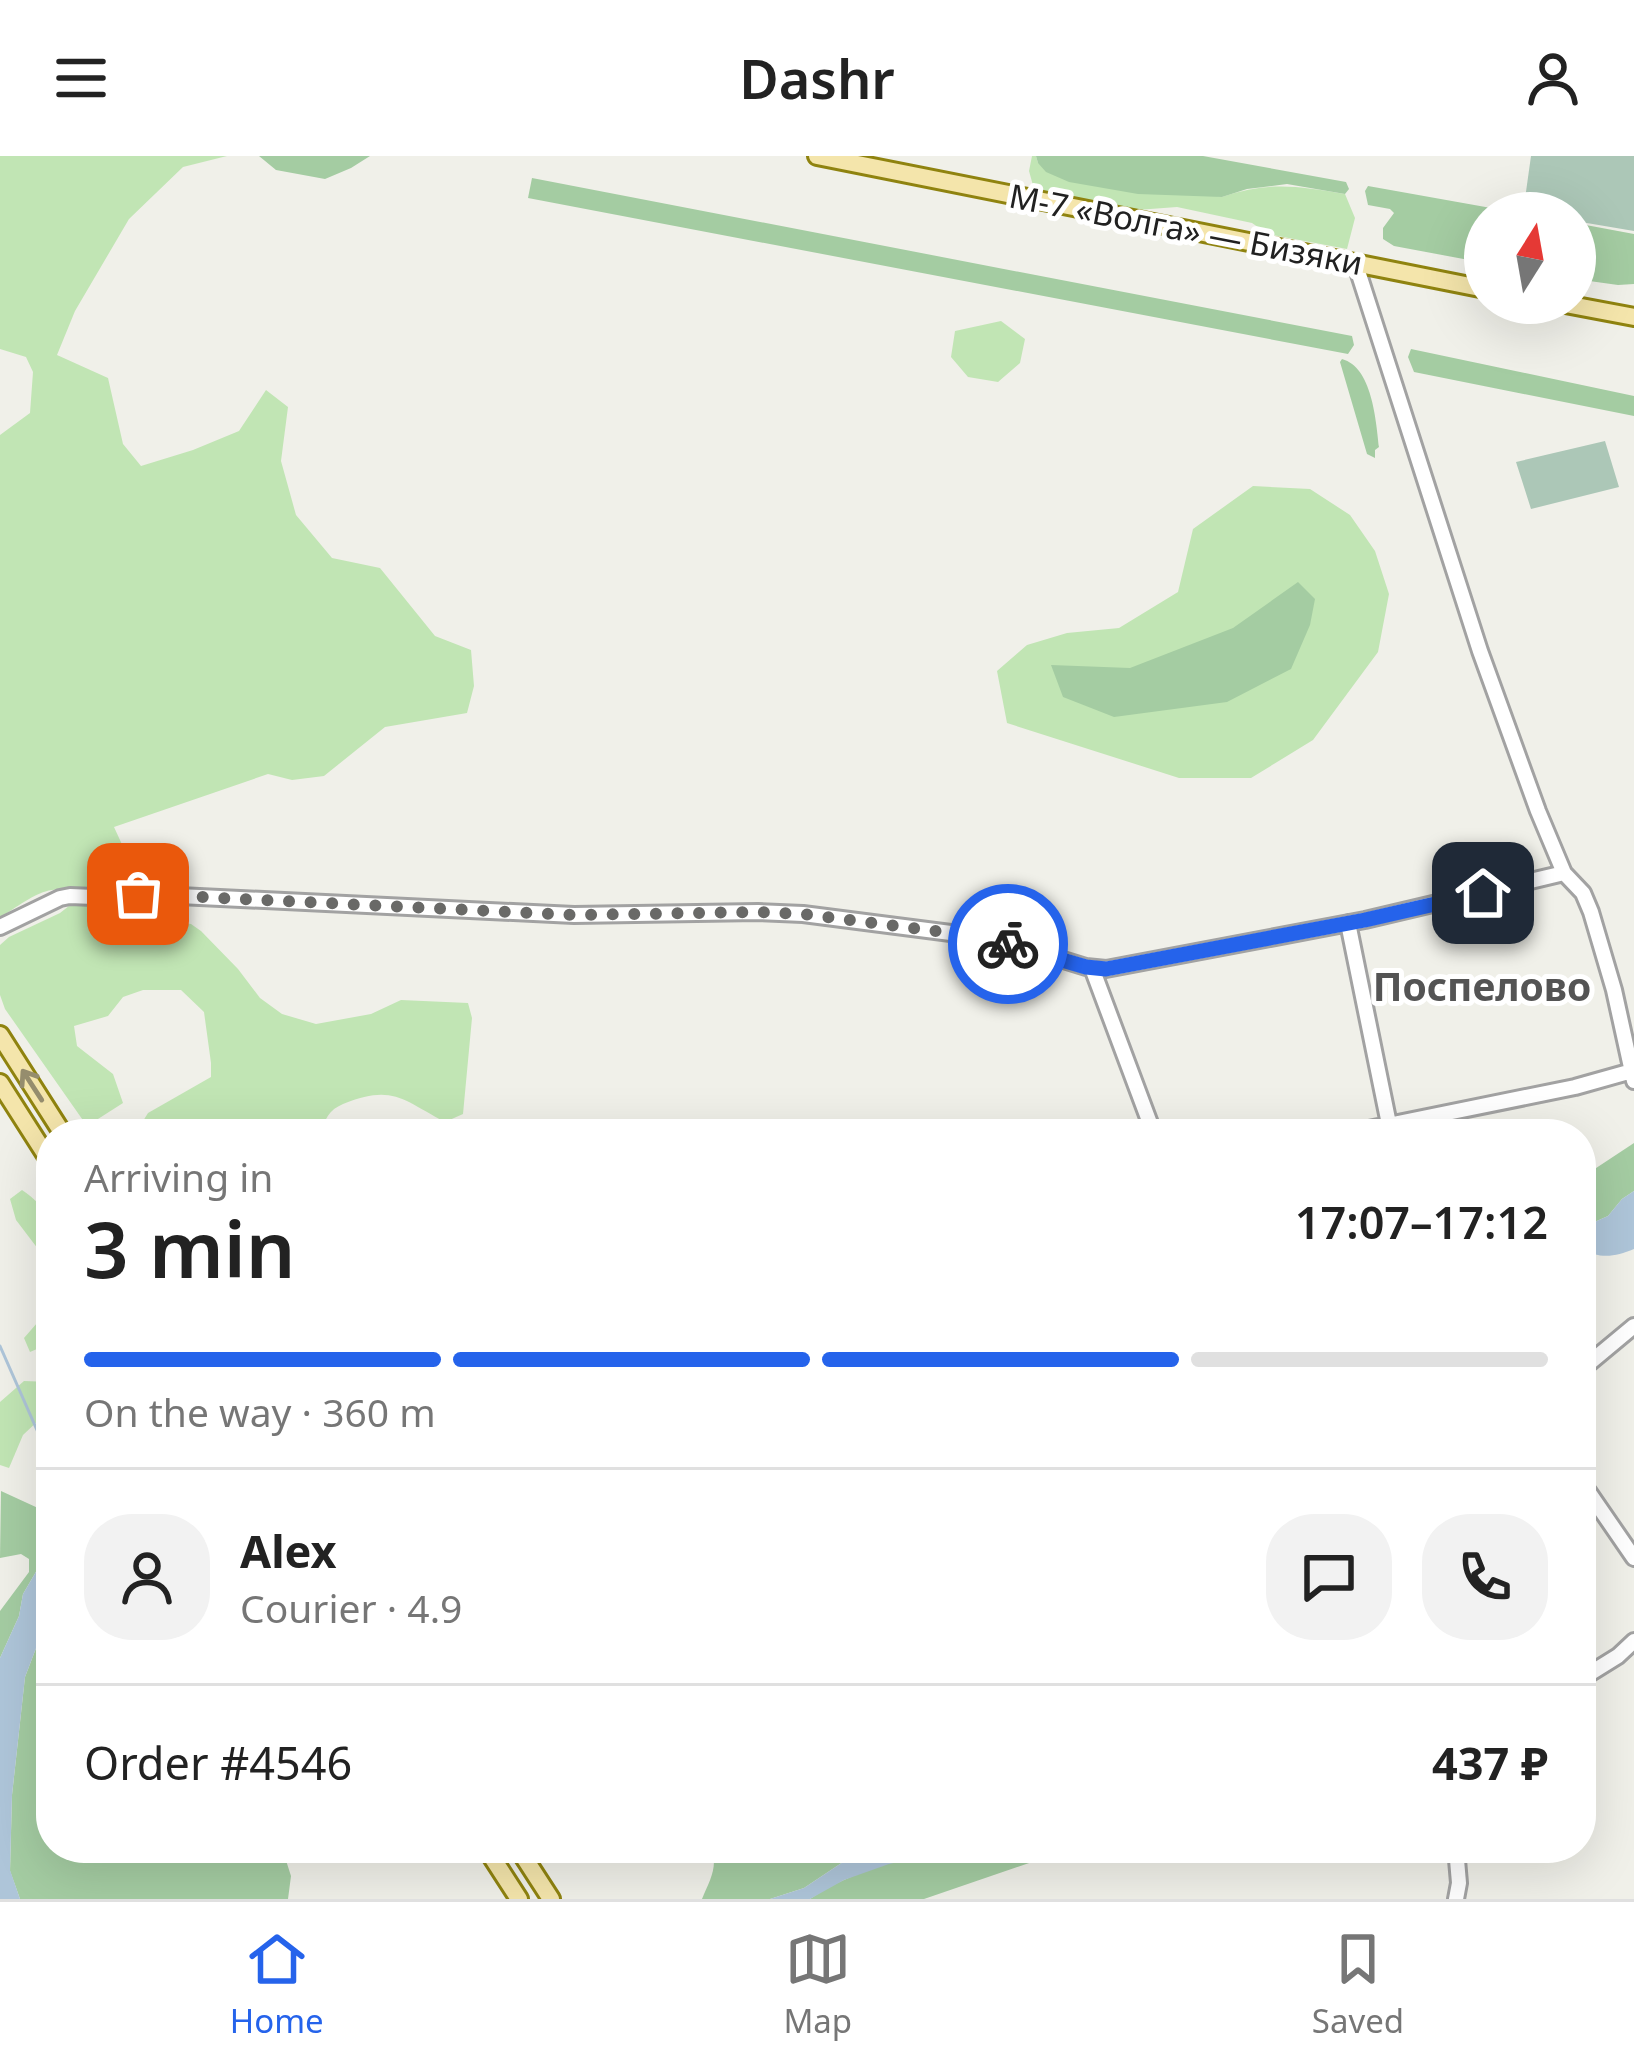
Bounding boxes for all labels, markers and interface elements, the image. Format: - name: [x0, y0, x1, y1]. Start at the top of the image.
- text: Dashr: [739, 41, 895, 115]
- icon: menu: [48, 45, 114, 111]
- icon: person: [1520, 45, 1586, 111]
- street label: М-7 «Волга» — Бизяки: [1006, 173, 1366, 285]
- north arrow: [1464, 192, 1596, 324]
- map controls: [1464, 192, 1596, 324]
- pin: [1432, 842, 1534, 944]
- pin: [87, 843, 189, 945]
- icon: home: [1450, 860, 1516, 926]
- icon: bag: [105, 861, 171, 927]
- courier: [948, 884, 1068, 1004]
- icon: bike: [975, 911, 1041, 977]
- district label: Поспелово: [1373, 959, 1591, 1012]
- one-way arrow: [19, 1068, 44, 1102]
- text: Arriving in: [84, 1150, 273, 1203]
- text: 17:07–17:12: [1295, 1191, 1548, 1252]
- text: 3 min: [84, 1195, 296, 1301]
- text: On the way · 360 m: [84, 1385, 436, 1438]
- button: person: [84, 1514, 210, 1640]
- button: chat: [1266, 1514, 1392, 1640]
- button: phone: [1422, 1514, 1548, 1640]
- text: Alex: [240, 1520, 337, 1581]
- text: Courier · 4.9: [240, 1581, 462, 1634]
- text: Order #4546: [84, 1732, 352, 1793]
- text: 437 ₽: [1432, 1732, 1548, 1793]
- tab: Home: [230, 1926, 324, 2043]
- tab: Map: [783, 1926, 852, 2043]
- tab: Saved: [1312, 1926, 1404, 2043]

